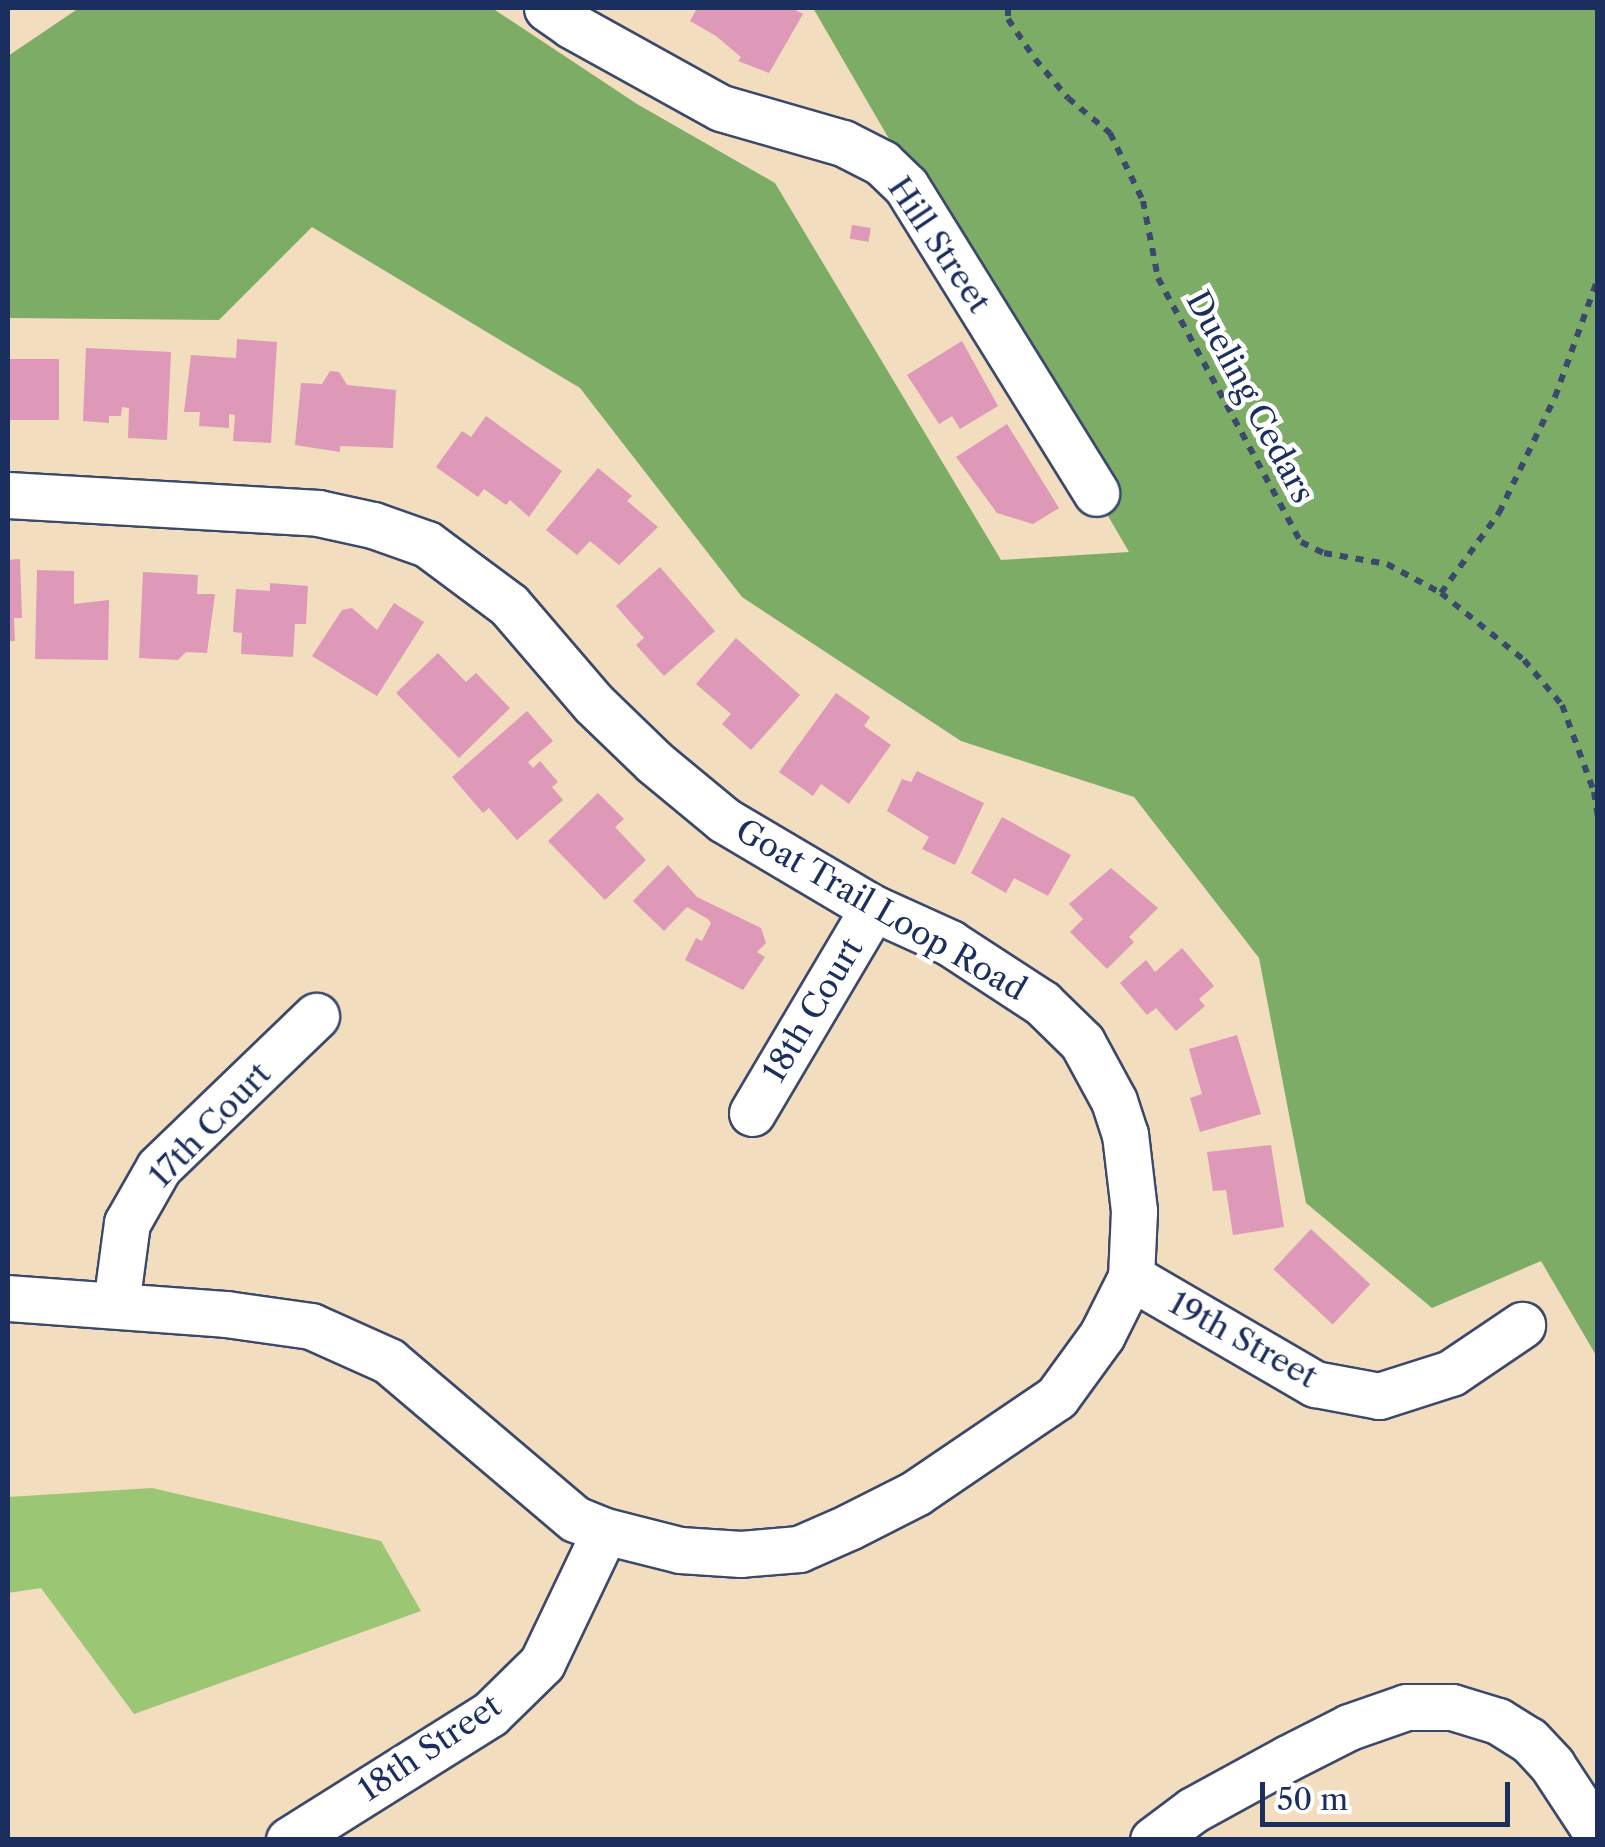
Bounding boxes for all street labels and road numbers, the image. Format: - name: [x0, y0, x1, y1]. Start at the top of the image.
- street label: Hill Street: [880, 170, 998, 320]
- street label: Dueling Cedars: [1178, 284, 1322, 510]
- street label: Goat Trail Loop Road: [729, 811, 1033, 1009]
- street label: 18th Court: [755, 931, 871, 1089]
- street label: 17th Court: [141, 1055, 279, 1195]
- street label: 19th Street: [1163, 1284, 1323, 1396]
- street label: 18th Street: [352, 1687, 508, 1809]

